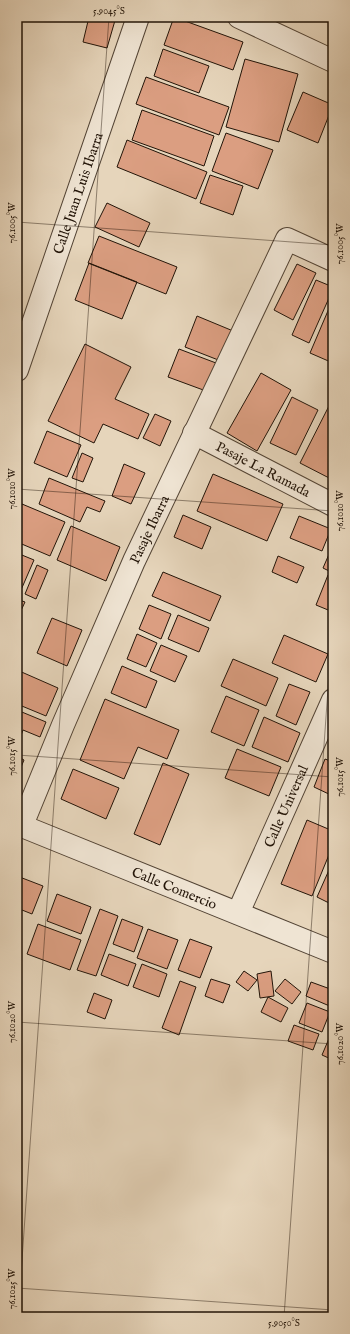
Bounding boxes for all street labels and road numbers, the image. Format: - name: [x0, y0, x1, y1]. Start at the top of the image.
- street label: Calle Juan Luis Ibarra: [49, 129, 108, 257]
- street label: Pasaje La Ramada: [212, 438, 314, 502]
- street label: Pasaje Ibarra: [126, 492, 174, 567]
- street label: Calle Universal: [260, 762, 313, 851]
- street label: Calle Comercio: [129, 863, 220, 914]

